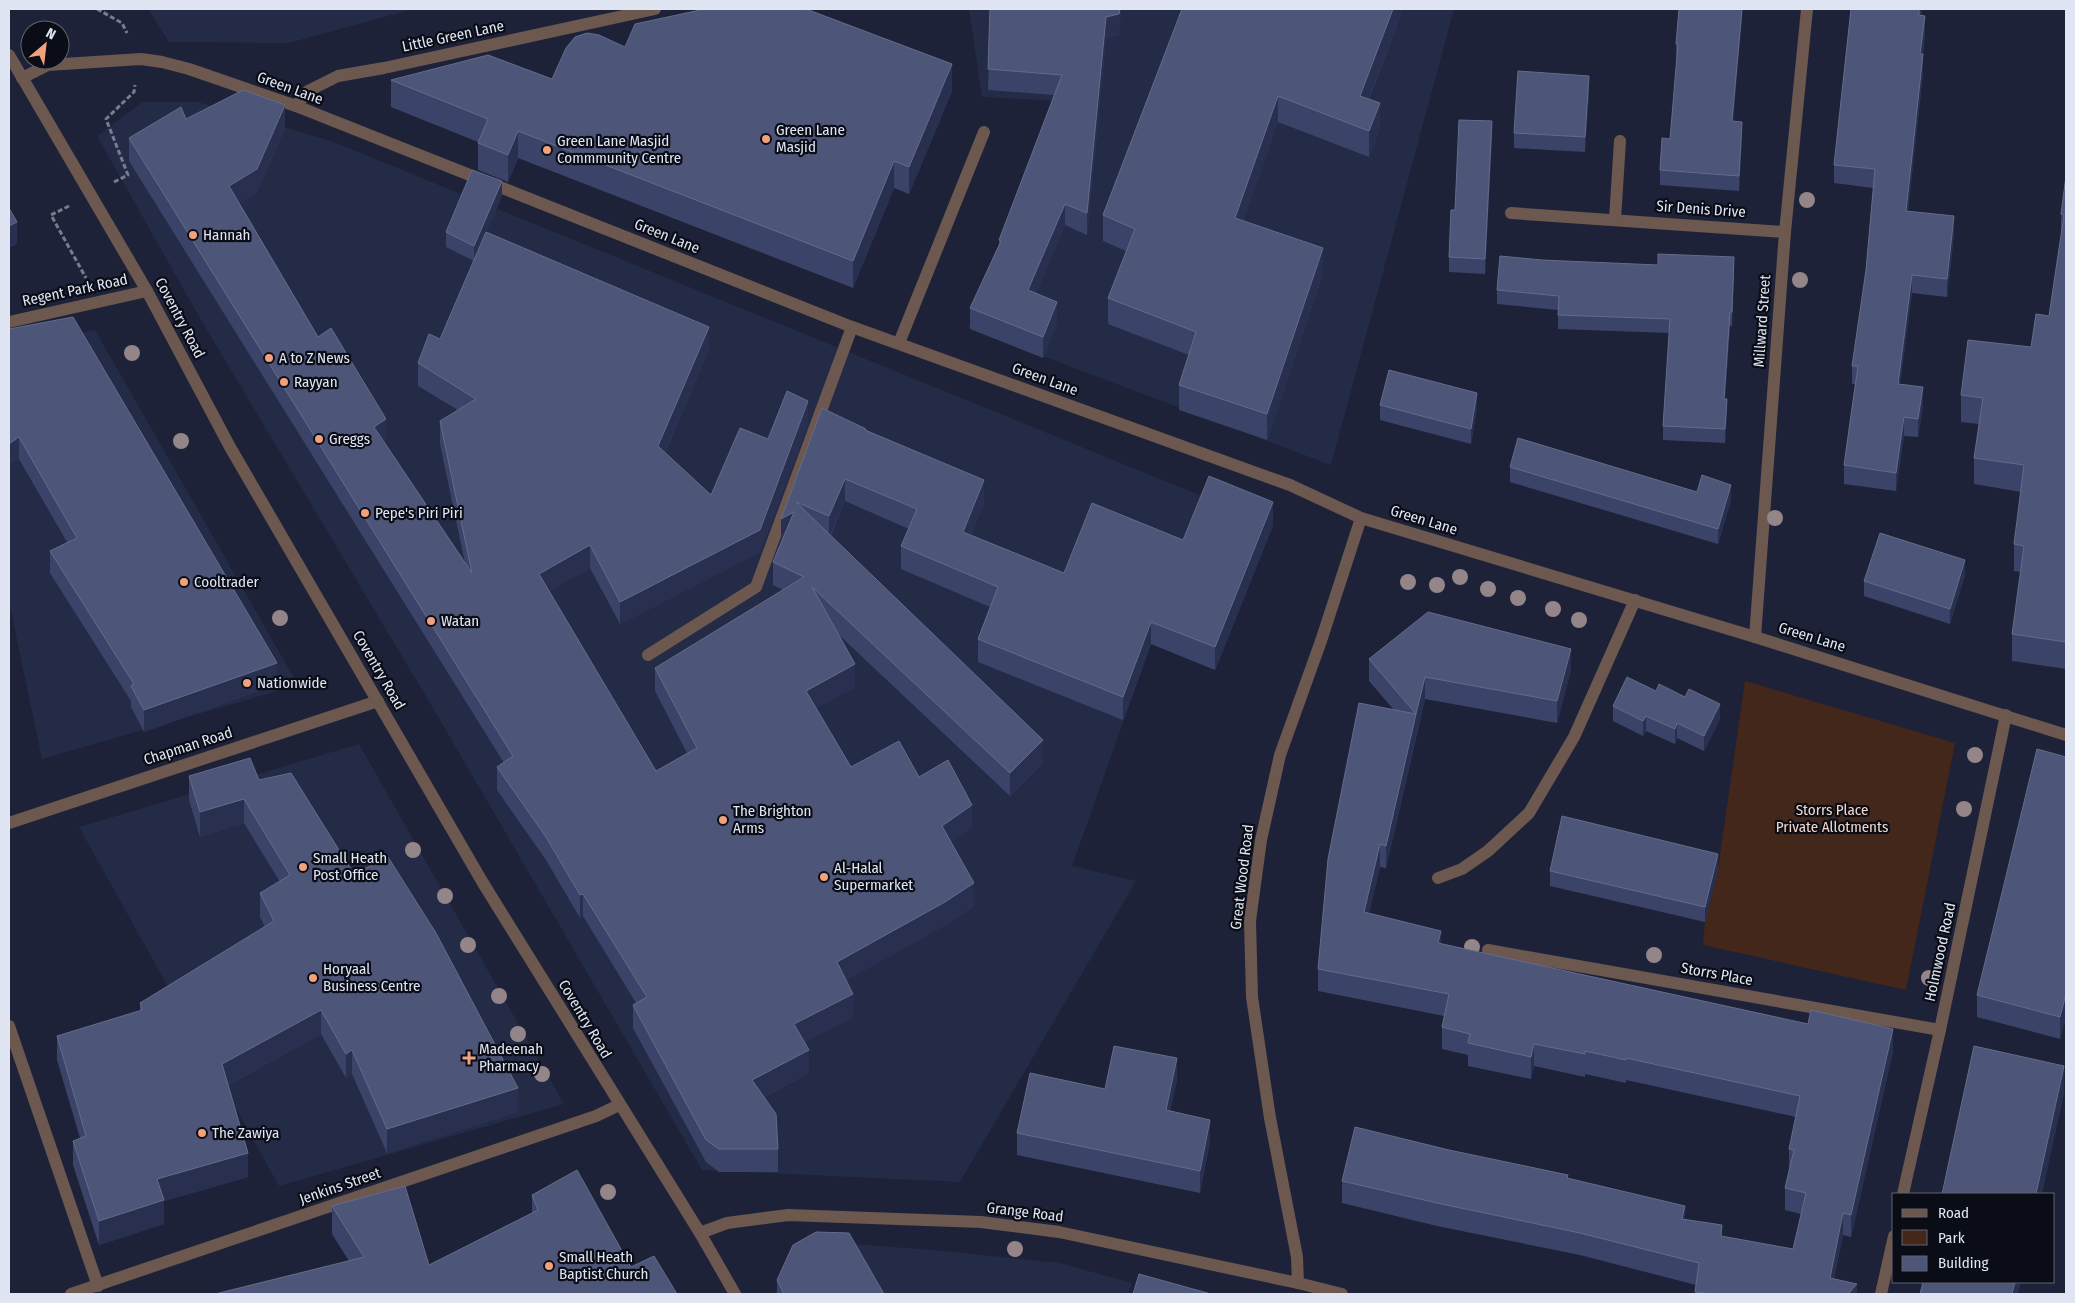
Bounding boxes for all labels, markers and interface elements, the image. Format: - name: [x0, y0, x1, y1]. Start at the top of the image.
- street label: Little Green Lane: [400, 16, 506, 56]
- north arrow: [20, 20, 70, 70]
- text: N: [43, 24, 59, 43]
- street label: Green Lane: [255, 68, 325, 108]
- place label: Green Lane Masjid: [776, 121, 845, 156]
- place label: Green Lane Masjid Commmunity Centre: [557, 132, 681, 167]
- marker: Green Lane Masjid: [760, 133, 772, 145]
- marker: Green Lane Masjid Commmunity Centre: [541, 144, 553, 156]
- street label: Sir Denis Drive: [1656, 197, 1746, 221]
- street label: Green Lane: [632, 215, 702, 257]
- place label: Hannah: [203, 226, 251, 244]
- marker: Hannah: [187, 229, 199, 241]
- street label: Regent Park Road: [21, 270, 129, 310]
- street label: Millward Street: [1750, 274, 1774, 368]
- street label: Coventry Road: [151, 275, 209, 361]
- place label: A to Z News: [279, 349, 350, 367]
- marker: A to Z News: [263, 352, 275, 364]
- street label: Green Lane: [1010, 359, 1080, 399]
- place label: Rayyan: [294, 373, 338, 391]
- marker: Rayyan: [278, 376, 290, 388]
- place label: Greggs: [329, 430, 370, 448]
- marker: Greggs: [313, 433, 325, 445]
- street label: Green Lane: [1388, 501, 1460, 539]
- place label: Pepe's Piri Piri: [375, 504, 463, 522]
- marker: Pepe's Piri Piri: [359, 507, 371, 519]
- place label: Cooltrader: [194, 573, 260, 591]
- marker: Cooltrader: [178, 576, 190, 588]
- place label: Watan: [441, 612, 479, 630]
- marker: Watan: [425, 615, 437, 627]
- street label: Green Lane: [1776, 618, 1848, 656]
- street label: Coventry Road: [349, 627, 409, 713]
- place label: Nationwide: [257, 674, 327, 692]
- marker: Nationwide: [241, 677, 253, 689]
- street label: Chapman Road: [141, 723, 235, 769]
- park label: Storrs Place Private Allotments: [1776, 801, 1888, 836]
- place label: The Brighton Arms: [733, 802, 811, 837]
- marker: The Brighton Arms: [717, 814, 729, 826]
- street label: Great Wood Road: [1227, 823, 1257, 931]
- place label: Small Heath Post Office: [313, 849, 387, 884]
- place label: Al-Halal Supermarket: [834, 859, 913, 894]
- marker: Small Heath Post Office: [297, 861, 309, 873]
- marker: Al-Halal Supermarket: [818, 871, 830, 883]
- street label: Holmwood Road: [1921, 901, 1959, 1003]
- street label: Storrs Place: [1680, 959, 1754, 989]
- place label: Horyaal Business Centre: [323, 960, 421, 995]
- marker: Horyaal Business Centre: [307, 972, 319, 984]
- street label: Coventry Road: [554, 976, 616, 1062]
- place label: Madeenah Pharmacy: [479, 1040, 543, 1075]
- marker: Madeenah Pharmacy: [463, 1052, 475, 1064]
- place label: The Zawiya: [212, 1124, 279, 1142]
- marker: The Zawiya: [196, 1127, 208, 1139]
- street label: Jenkins Street: [297, 1164, 383, 1208]
- legend: [1892, 1193, 2055, 1283]
- street label: Grange Road: [985, 1198, 1065, 1226]
- text: Road: [1938, 1204, 1969, 1222]
- text: Park: [1938, 1229, 1965, 1247]
- place label: Small Heath Baptist Church: [559, 1248, 648, 1283]
- text: Building: [1938, 1254, 1989, 1272]
- marker: Small Heath Baptist Church: [543, 1260, 555, 1272]

